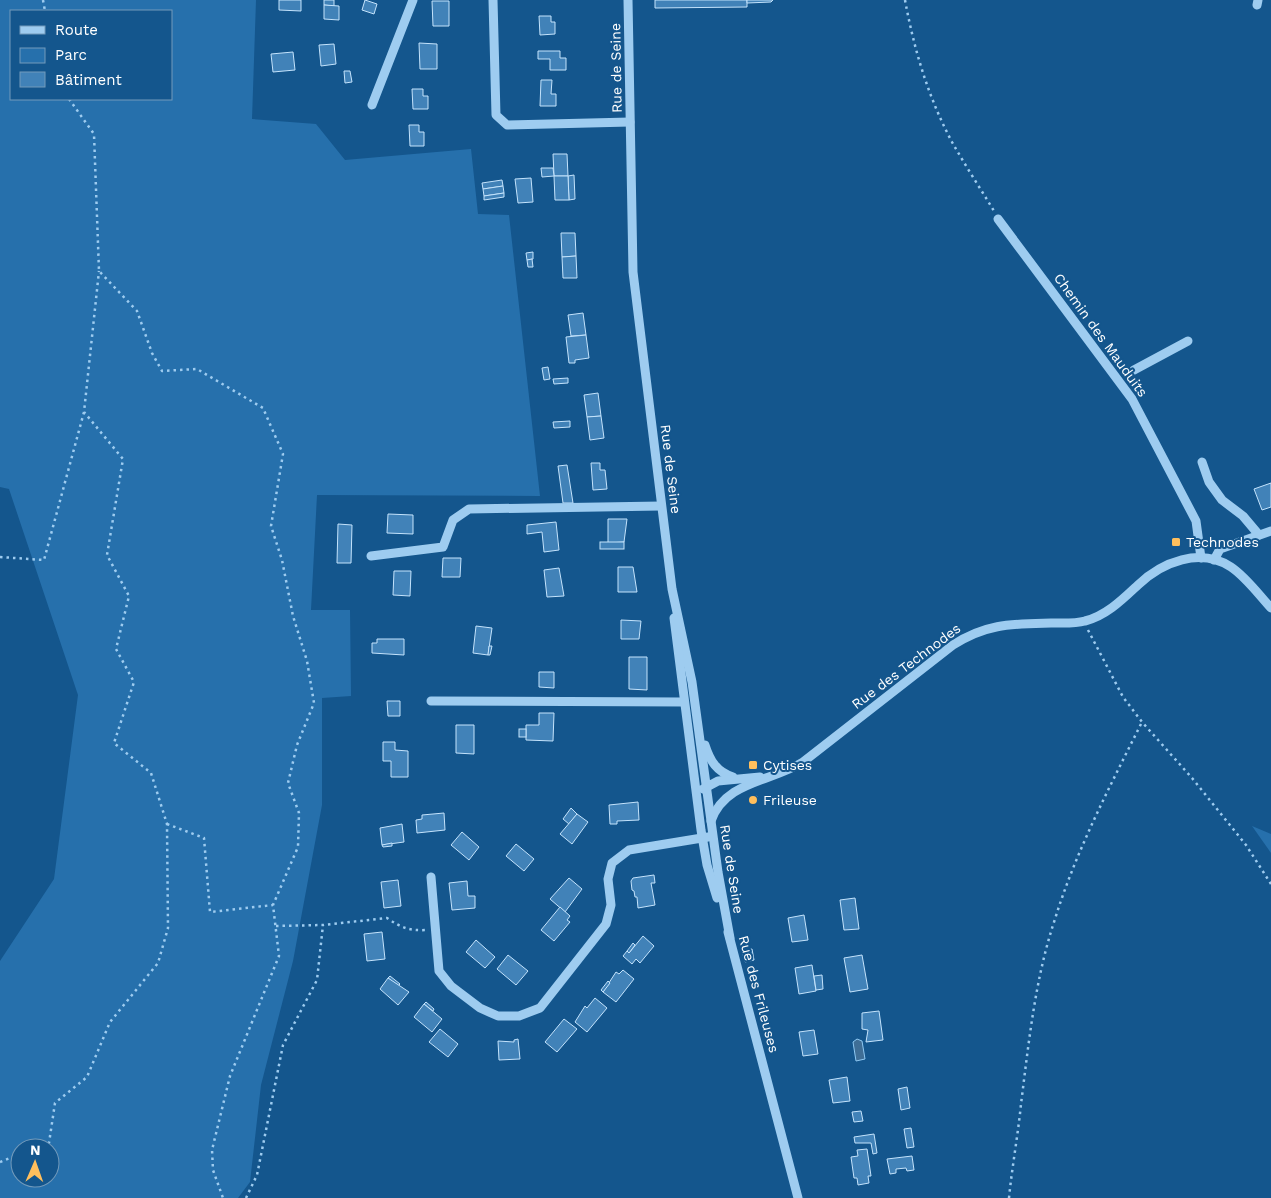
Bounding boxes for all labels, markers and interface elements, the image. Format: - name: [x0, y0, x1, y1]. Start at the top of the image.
- legend: [10, 10, 172, 100]
- text: Route: [55, 21, 98, 39]
- street label: Rue de Seine: [607, 23, 625, 113]
- text: Parc: [55, 46, 87, 64]
- text: Bâtiment: [55, 71, 122, 89]
- street label: Chemin des Mauduits: [1051, 270, 1151, 400]
- street label: Rue de Seine: [658, 423, 684, 515]
- place label: Technodes: [1186, 534, 1259, 550]
- marker: Technodes: [1170, 536, 1182, 548]
- street label: Rue des Technodes: [848, 620, 964, 712]
- place label: Cytises: [763, 757, 812, 773]
- marker: Cytises: [747, 759, 759, 771]
- place label: Frileuse: [763, 792, 817, 808]
- marker: Frileuse: [747, 794, 759, 806]
- street label: Rue de Seine: [717, 823, 747, 915]
- street label: Rue des Frileuses: [736, 934, 782, 1054]
- north arrow: [10, 1138, 60, 1188]
- text: N: [30, 1142, 41, 1158]

